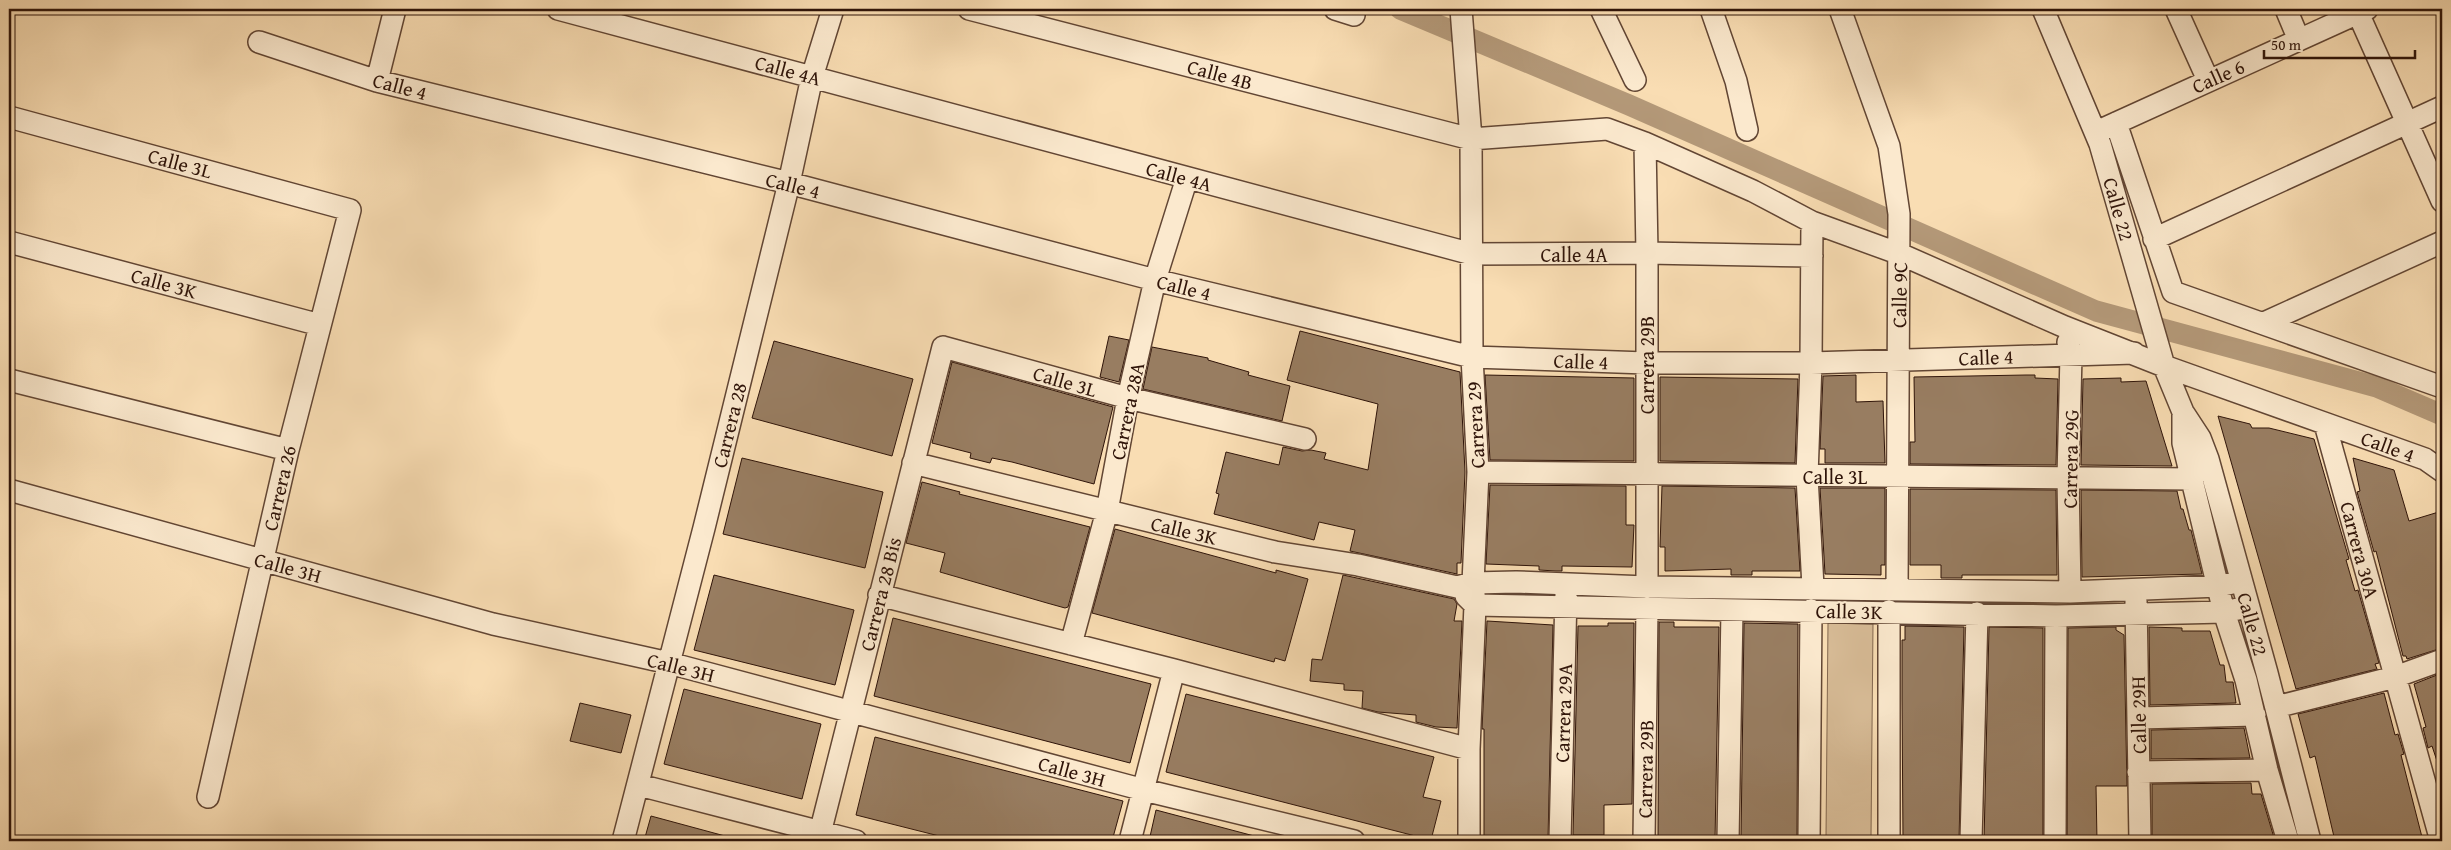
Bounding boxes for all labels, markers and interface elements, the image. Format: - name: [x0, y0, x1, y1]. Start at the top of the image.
- scale bar: [2264, 28, 2415, 60]
- text: 50 m: [2271, 34, 2302, 55]
- street label: Calle 4A: [752, 47, 824, 93]
- street label: Calle 4B: [1184, 51, 1256, 97]
- street label: Calle 6: [2187, 52, 2249, 100]
- street label: Calle 4: [370, 65, 430, 107]
- street label: Calle 3L: [145, 141, 215, 185]
- street label: Calle 4A: [1143, 153, 1215, 199]
- street label: Calle 4: [763, 164, 823, 206]
- street label: Calle 22: [2096, 174, 2142, 244]
- street label: Calle 4A: [1540, 240, 1608, 269]
- street label: Calle 3K: [128, 260, 200, 306]
- street label: Calle 9C: [1884, 262, 1914, 328]
- street label: Calle 4: [1154, 266, 1214, 308]
- street label: Carrera 29B: [1632, 316, 1661, 414]
- street label: Calle 4: [1958, 342, 2014, 372]
- street label: Calle 4: [1553, 346, 1609, 376]
- street label: Calle 3L: [1030, 358, 1100, 404]
- street label: Carrera 28A: [1103, 359, 1151, 463]
- street label: Carrera 28: [704, 379, 754, 471]
- street label: Carrera 29: [1458, 381, 1492, 469]
- street label: Carrera 29G: [2055, 409, 2085, 509]
- street label: Calle 4: [2357, 423, 2419, 469]
- street label: Carrera 26: [255, 442, 303, 534]
- street label: Calle 3L: [1803, 462, 1868, 491]
- street label: Carrera 30A: [2333, 498, 2387, 602]
- street label: Calle 3K: [1148, 508, 1220, 552]
- street label: Carrera 28 Bis: [852, 534, 908, 654]
- street label: Calle 3H: [251, 544, 325, 590]
- street label: Calle 22: [2230, 589, 2276, 659]
- street label: Calle 3K: [1815, 596, 1883, 626]
- street label: Calle 3H: [644, 645, 718, 689]
- street label: Carrera 29A: [1547, 663, 1579, 763]
- street label: Calle 29H: [2123, 676, 2153, 754]
- street label: Carrera 29B: [1630, 720, 1660, 818]
- street label: Calle 3H: [1035, 748, 1109, 794]

